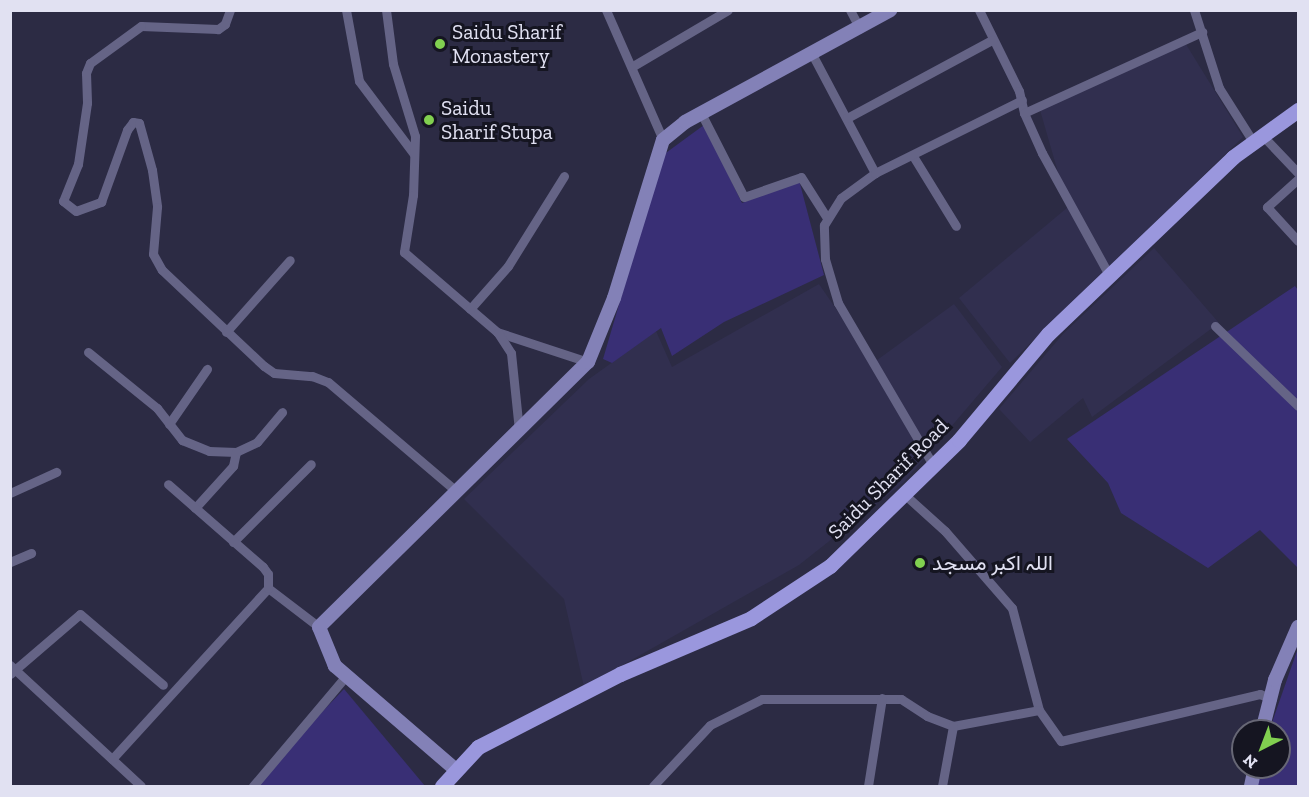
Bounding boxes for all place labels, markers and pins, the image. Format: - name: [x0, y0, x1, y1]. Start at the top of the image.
- place label: Saidu Sharif Monastery: [452, 19, 562, 69]
- marker: Saidu Sharif Monastery: [433, 37, 447, 51]
- place label: Saidu Sharif Stupa: [441, 95, 553, 145]
- marker: Saidu Sharif Stupa: [422, 113, 436, 127]
- place label: اللہ اکبر مسجد: [932, 550, 1053, 576]
- marker: اللہ اکبر مسجد: [913, 556, 927, 570]

